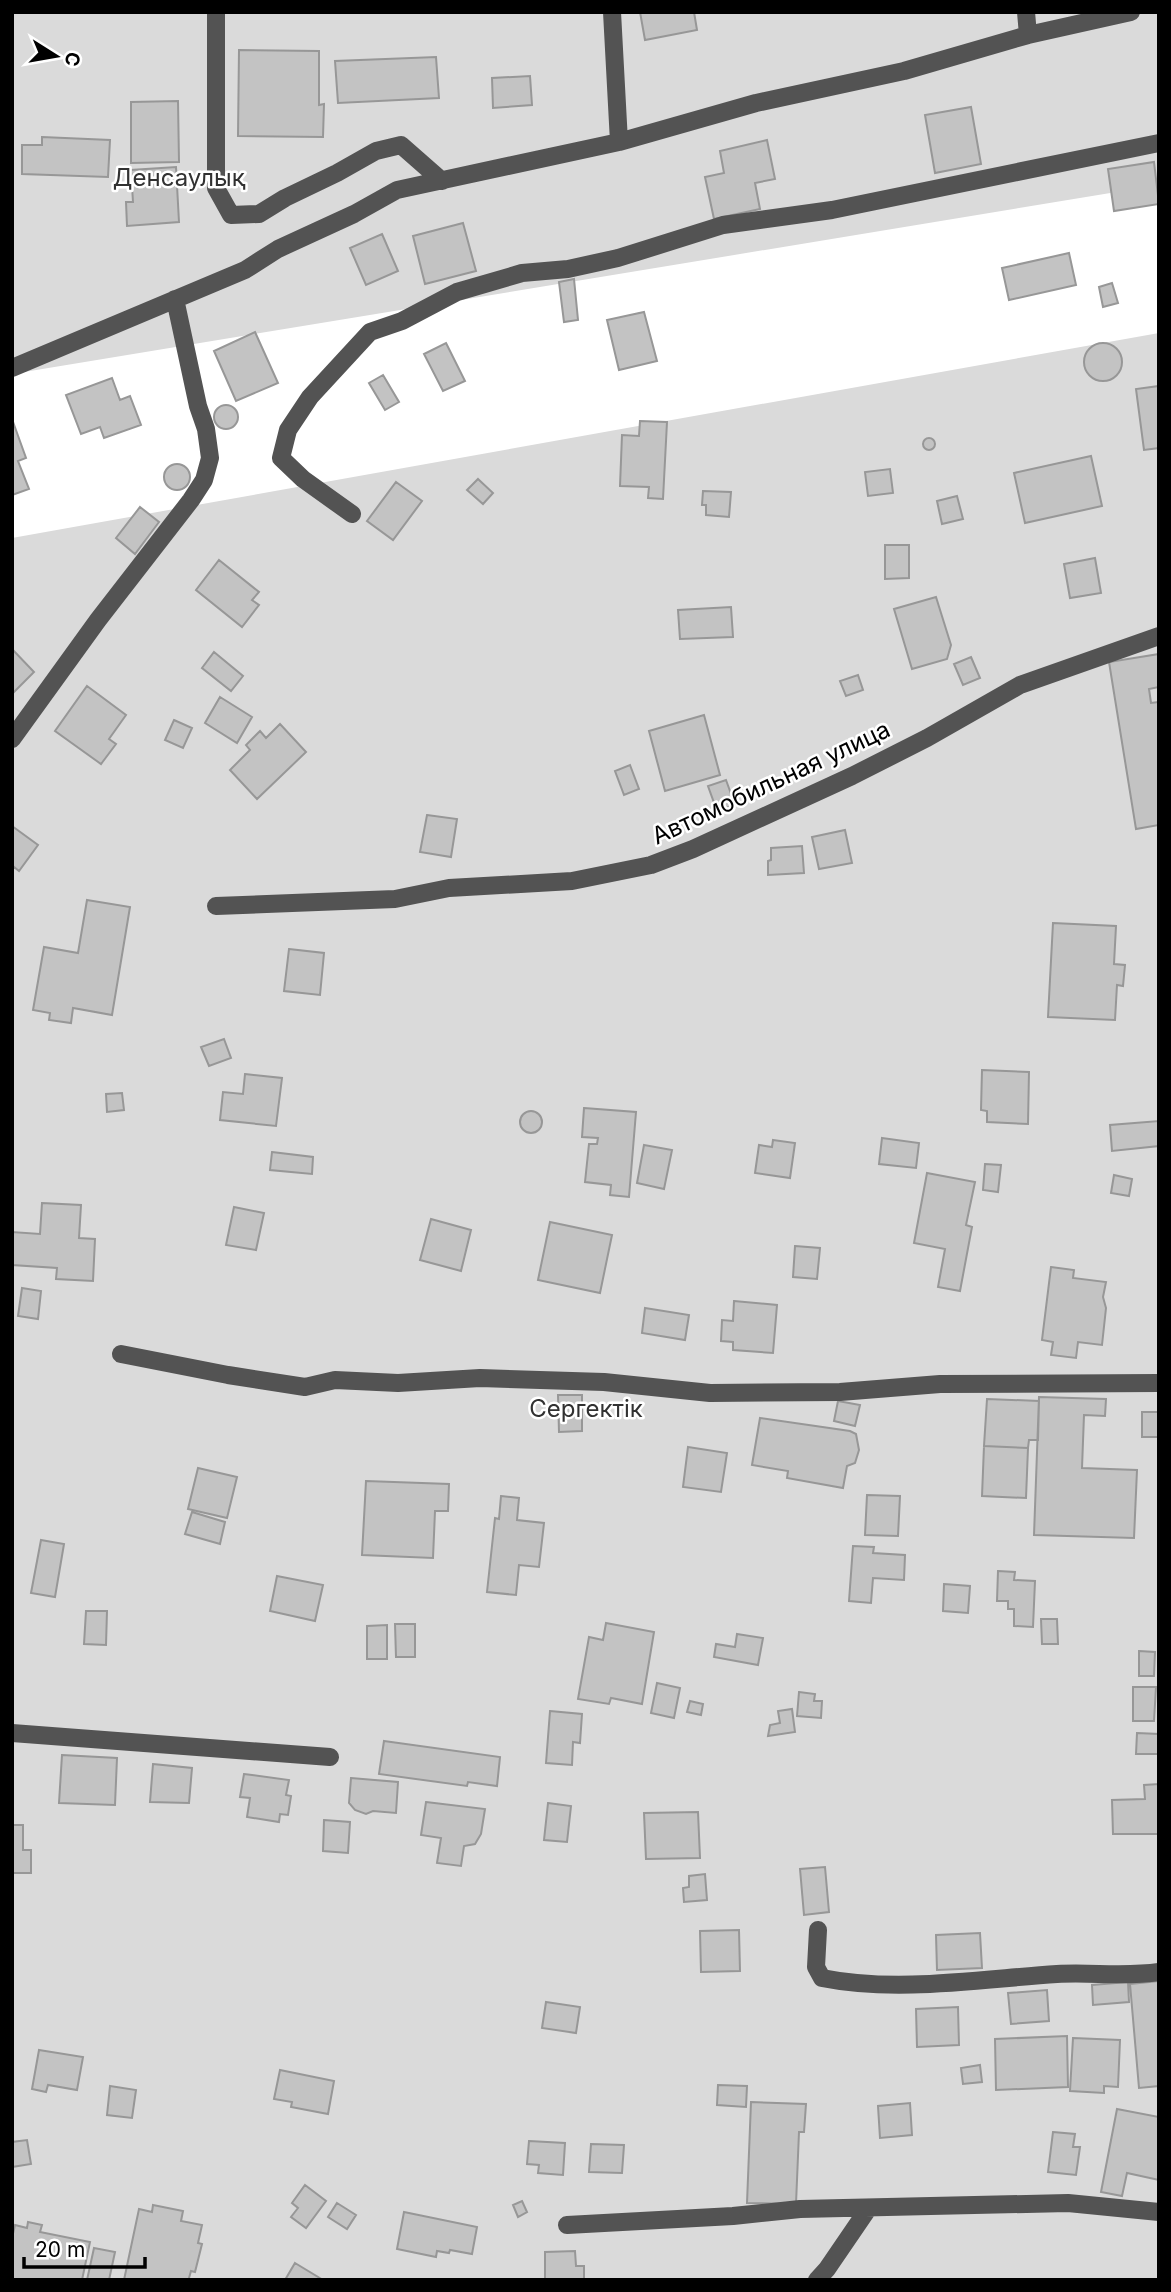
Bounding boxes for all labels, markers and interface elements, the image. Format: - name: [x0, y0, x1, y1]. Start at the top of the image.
- north arrow: [21, 21, 91, 91]
- text: С: [60, 50, 85, 68]
- park label: Денсаулық: [113, 163, 246, 192]
- street label: Автомобильная улица: [647, 715, 895, 851]
- park label: Сергектік: [529, 1394, 643, 1423]
- scale bar: [24, 2226, 145, 2270]
- text: 20 m: [35, 2237, 85, 2262]

